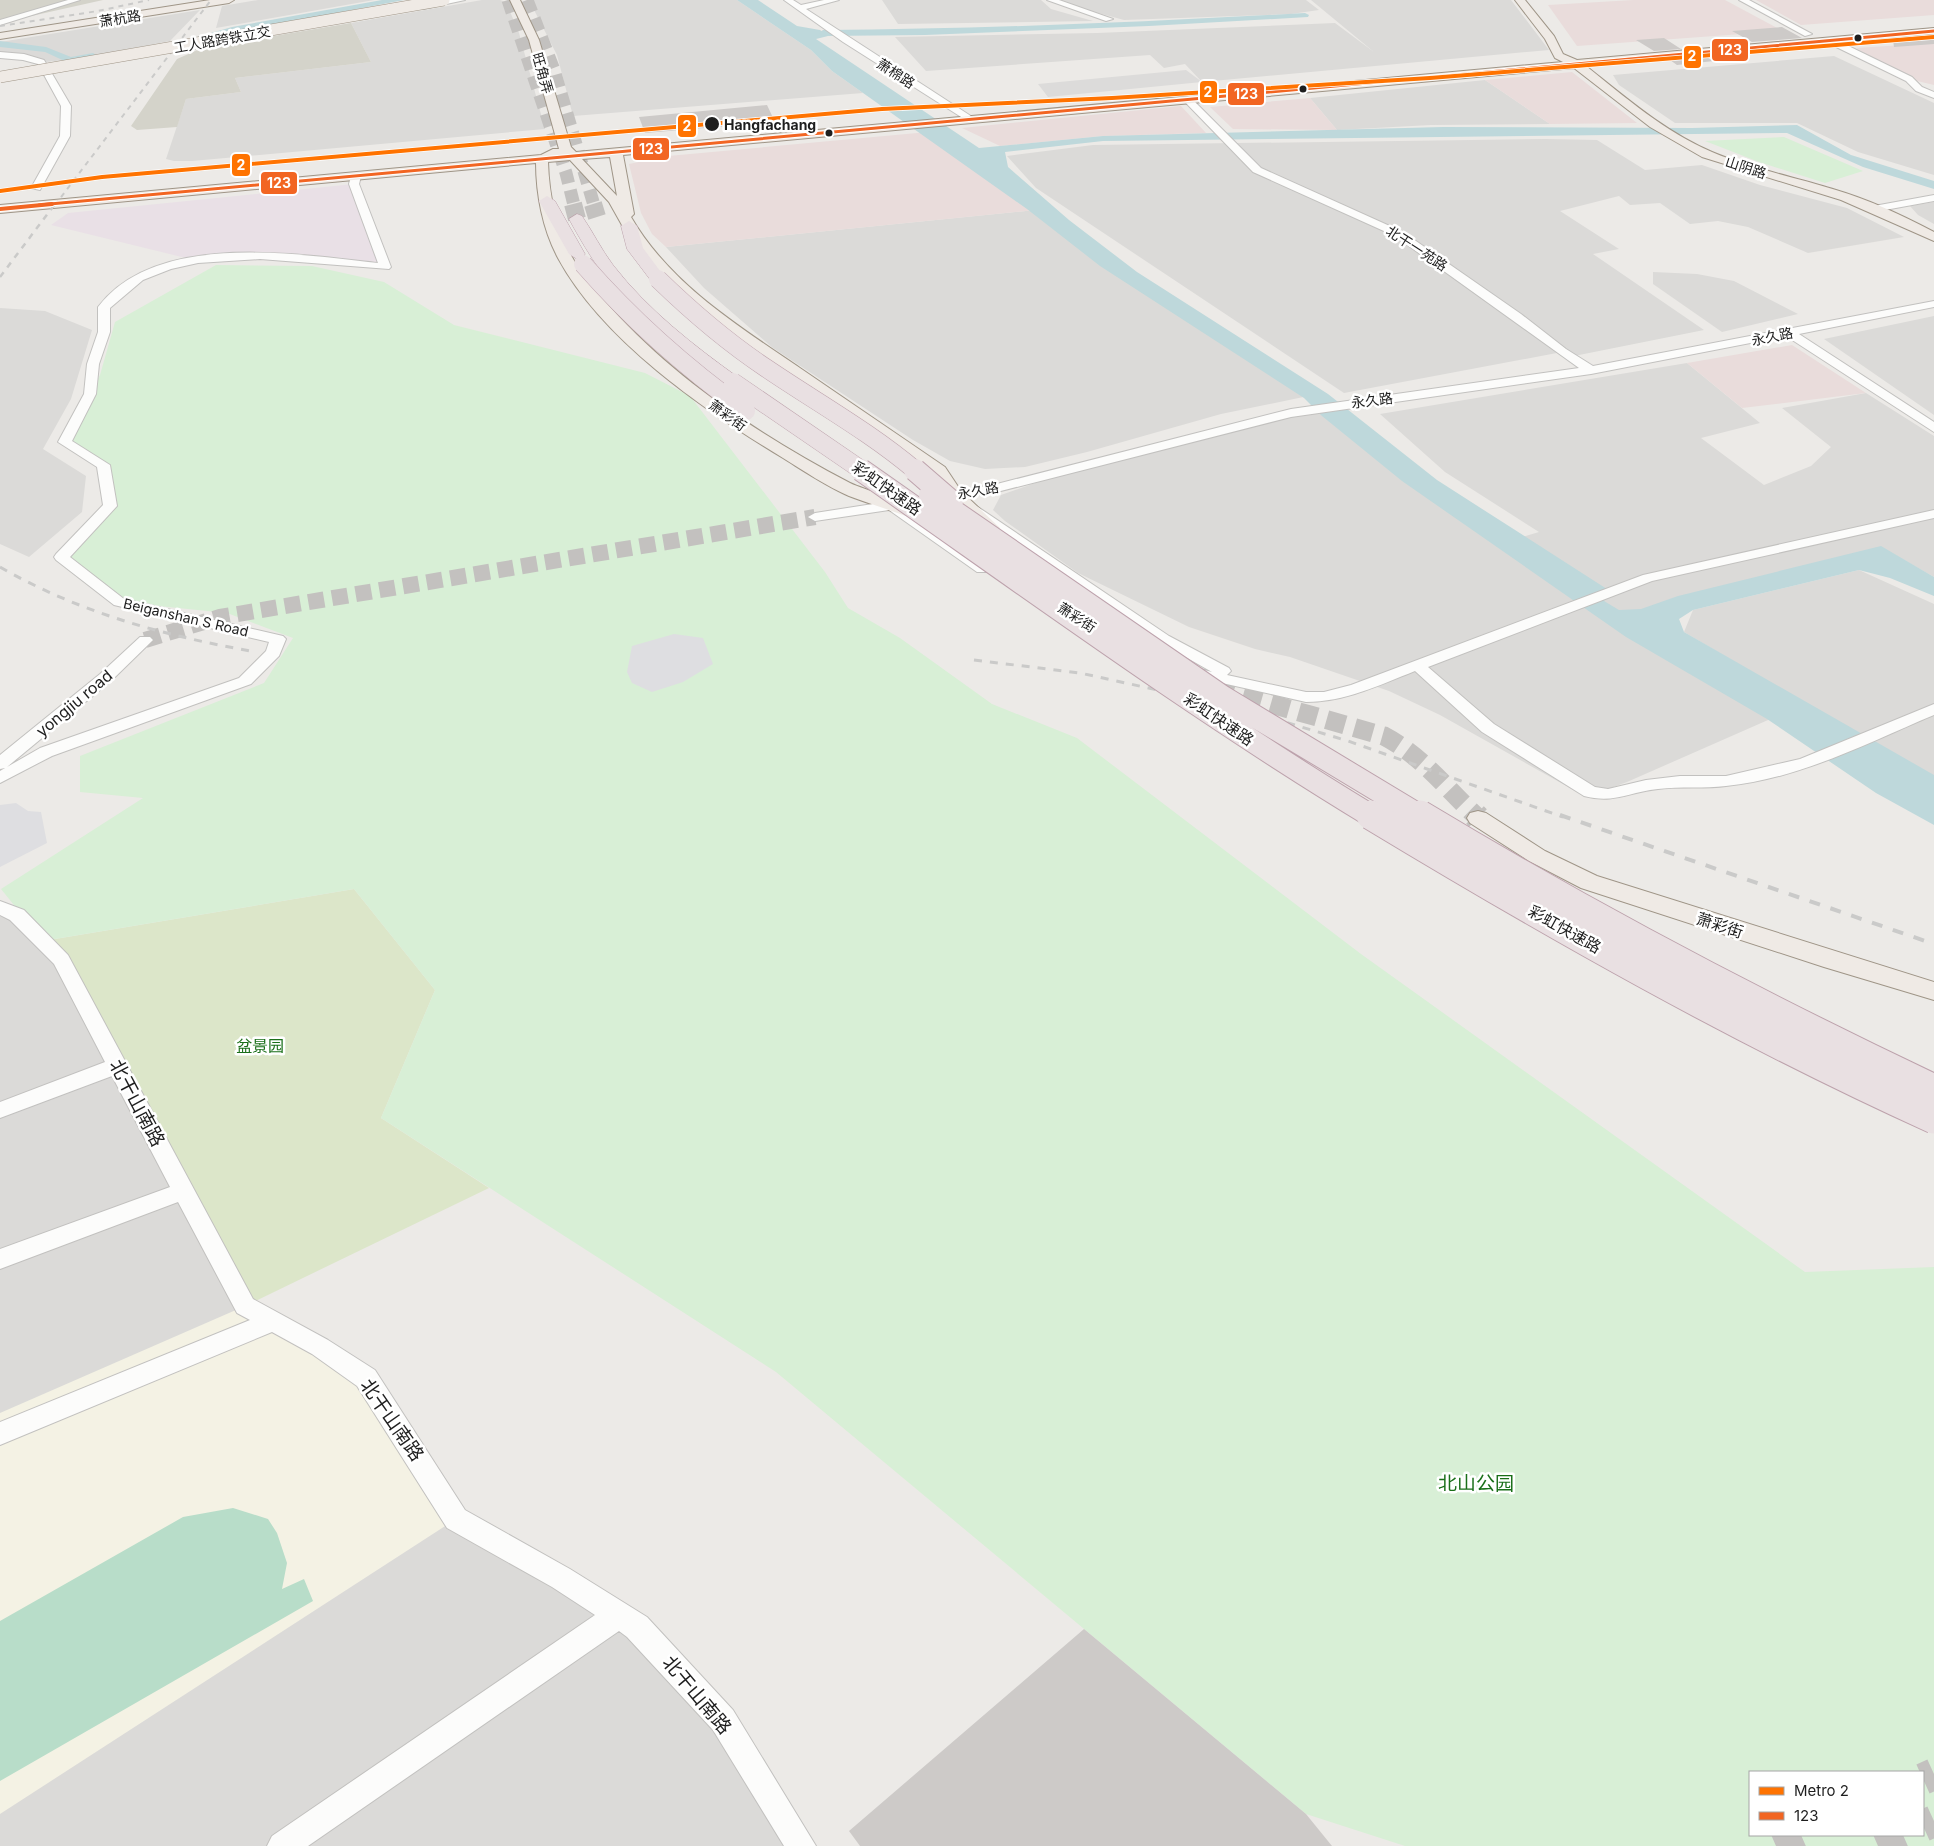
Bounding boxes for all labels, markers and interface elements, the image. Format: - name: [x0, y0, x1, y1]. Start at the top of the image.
- street label: 萧杭路: [98, 6, 142, 30]
- street label: 工人路跨铁立交: [172, 22, 272, 56]
- unlabelled marker: [1853, 33, 1863, 43]
- line badge: 123: [1711, 38, 1749, 62]
- text: 123: [1718, 41, 1742, 58]
- line badge: 2: [1683, 45, 1702, 69]
- text: 2: [1688, 47, 1697, 64]
- street label: 旺角弄: [529, 50, 557, 96]
- street label: 萧棉路: [874, 54, 918, 92]
- line badge: 2: [1199, 80, 1218, 104]
- line badge: 123: [1227, 82, 1265, 106]
- text: 2: [1204, 83, 1213, 100]
- unlabelled marker: [1298, 84, 1308, 94]
- text: 123: [1234, 85, 1258, 102]
- line badge: 2: [677, 114, 697, 138]
- marker: Hangfachang: [703, 115, 721, 133]
- place label: Hangfachang: [724, 116, 816, 133]
- text: 2: [683, 117, 692, 134]
- unlabelled marker: [824, 128, 834, 138]
- line badge: 123: [632, 137, 670, 161]
- text: 123: [639, 140, 663, 157]
- street label: 山阴路: [1723, 152, 1769, 182]
- line badge: 2: [231, 153, 251, 177]
- text: 2: [237, 156, 246, 173]
- line badge: 123: [260, 171, 298, 195]
- text: 123: [267, 174, 291, 191]
- street label: 北干一苑路: [1383, 222, 1451, 274]
- street label: 永久路: [1750, 324, 1794, 348]
- street label: 永久路: [1350, 389, 1394, 411]
- street label: 萧彩街: [706, 396, 750, 434]
- street label: 彩虹快速路: [848, 457, 926, 519]
- street label: 永久路: [956, 478, 1000, 502]
- street label: Beiganshan S Road: [122, 594, 250, 640]
- street label: 萧彩街: [1055, 598, 1099, 636]
- street label: yongjiu road: [32, 665, 116, 741]
- street label: 彩虹快速路: [1180, 688, 1258, 750]
- street label: 彩虹快速路: [1525, 901, 1605, 957]
- street label: 萧彩街: [1694, 908, 1746, 942]
- park label: 盆景园: [236, 1036, 284, 1056]
- street label: 北干山南路: [105, 1056, 169, 1150]
- street label: 北干山南路: [355, 1374, 429, 1466]
- park label: 北山公园: [1438, 1472, 1514, 1495]
- street label: 北干山南路: [658, 1651, 736, 1739]
- legend: [1749, 1771, 1924, 1836]
- text: Metro 2: [1794, 1781, 1849, 1800]
- text: 123: [1794, 1806, 1819, 1825]

